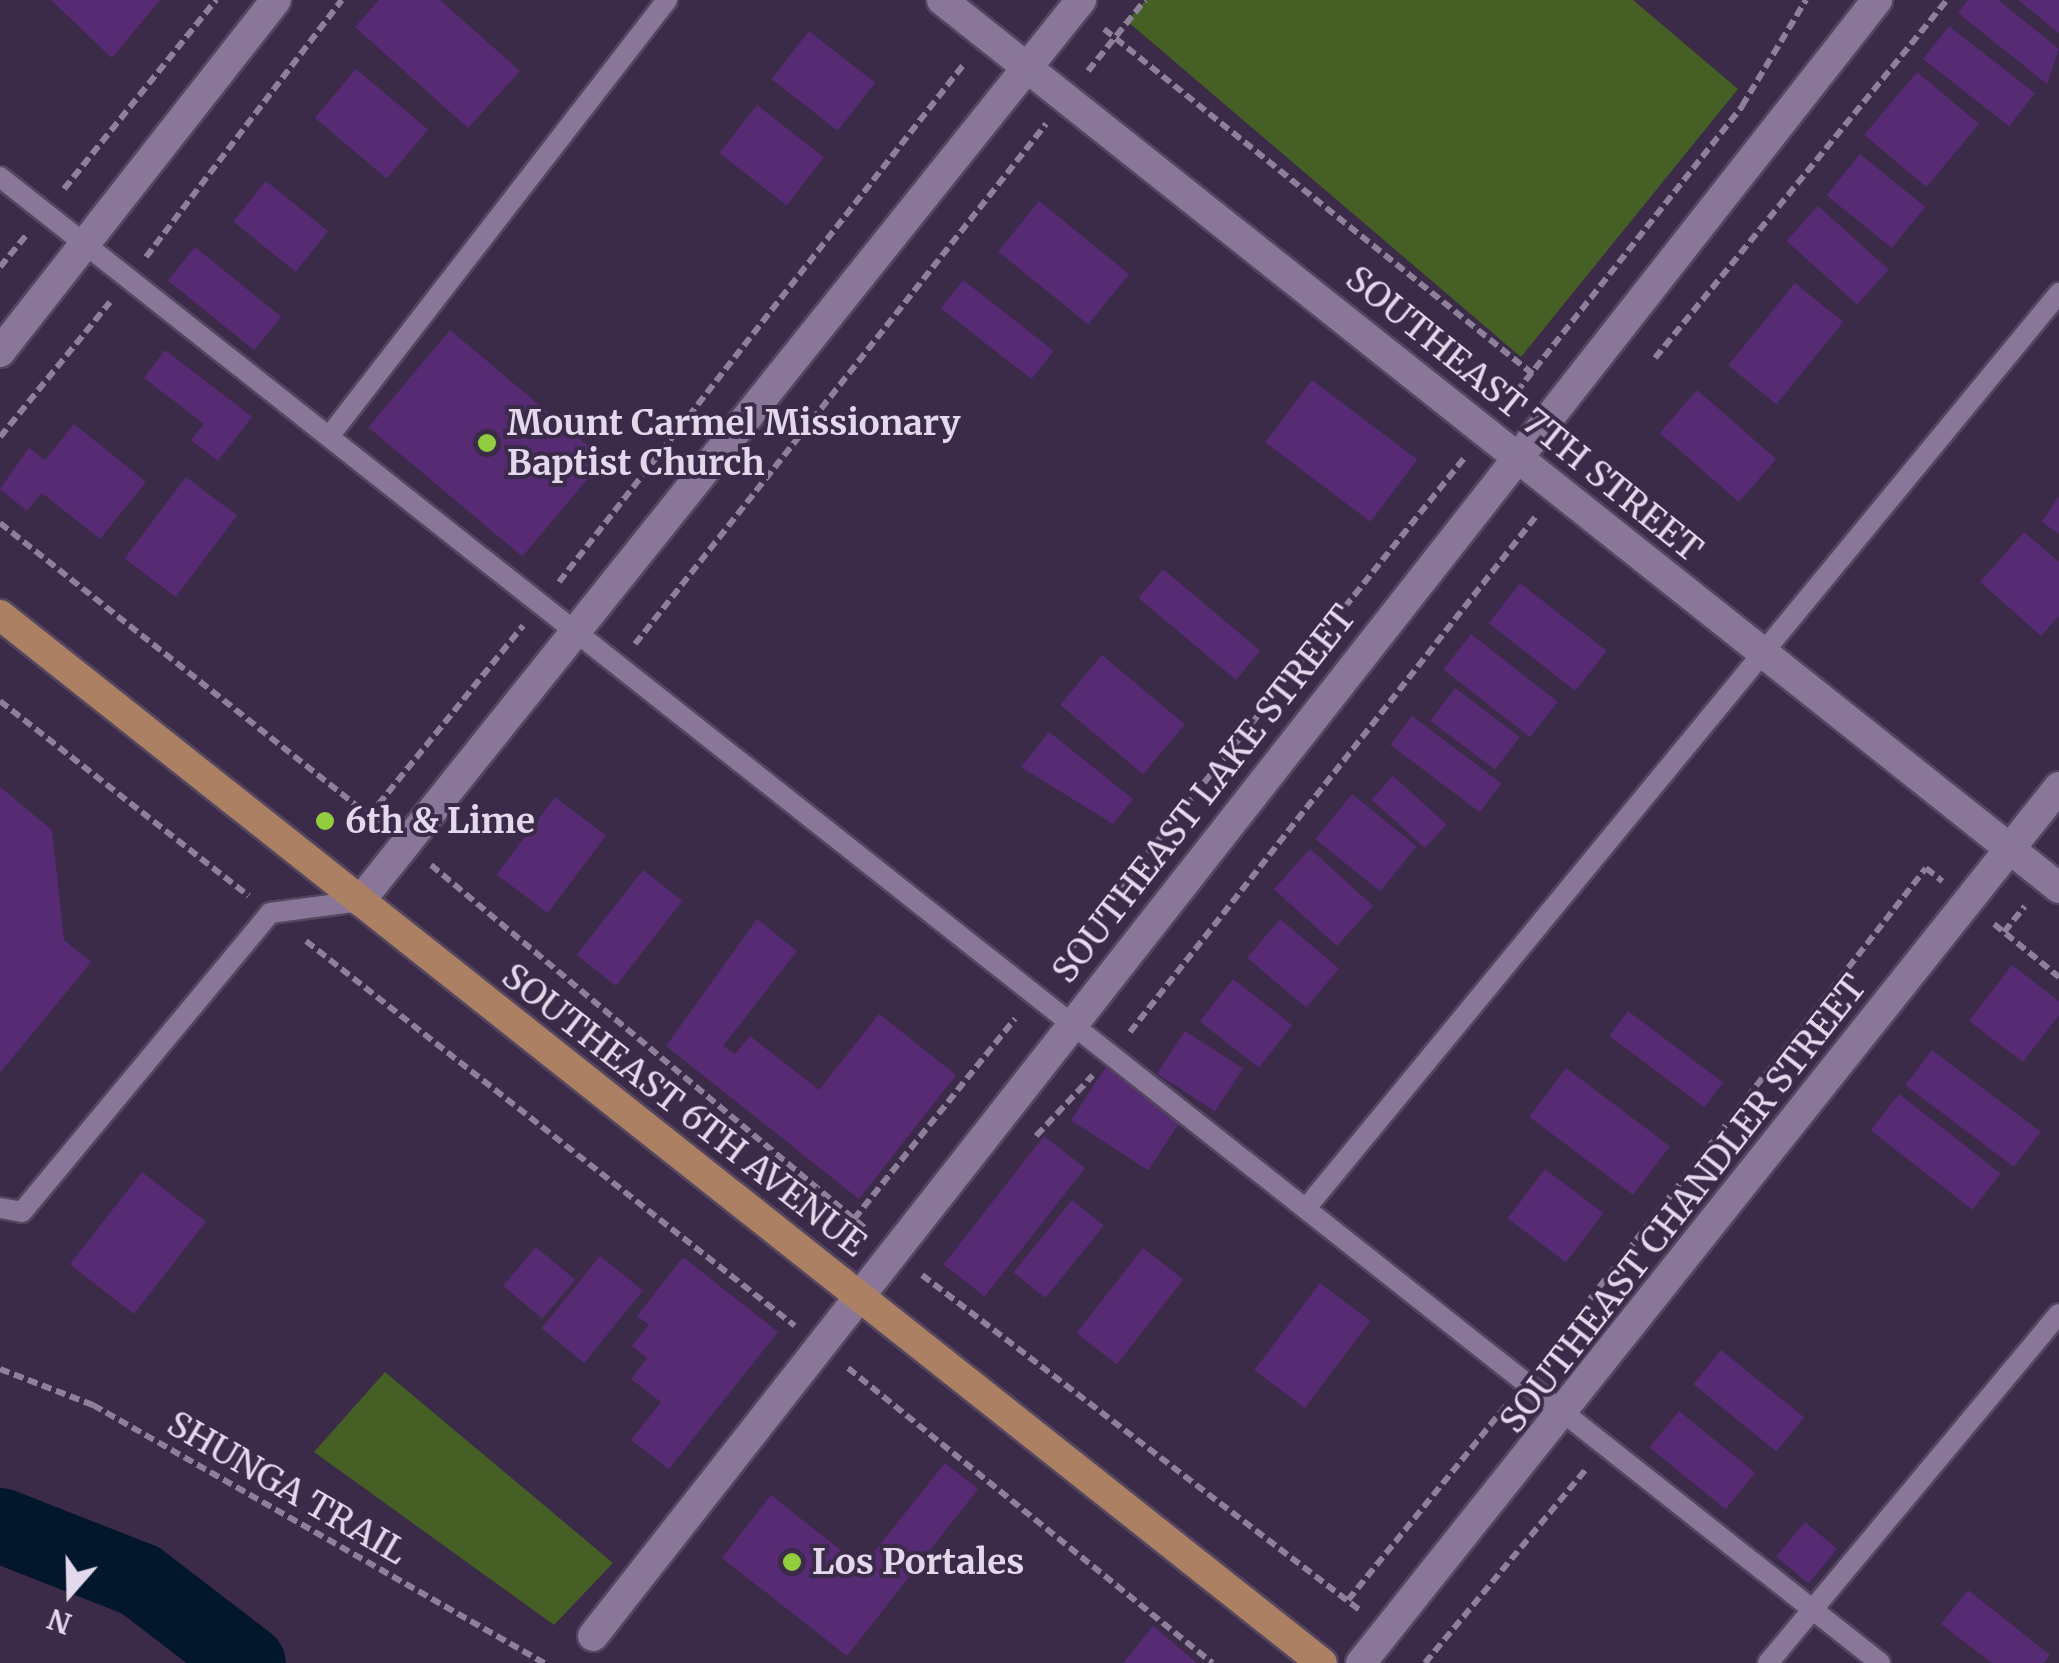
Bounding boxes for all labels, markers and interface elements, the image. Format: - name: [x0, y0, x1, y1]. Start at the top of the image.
- street label: SOUTHEAST 7TH STREET: [1338, 257, 1710, 571]
- place label: Mount Carmel Missionary Baptist Church: [507, 402, 961, 484]
- marker: Mount Carmel Missionary Baptist Church: [476, 432, 498, 454]
- street label: SOUTHEAST LAKE STREET: [1044, 597, 1364, 991]
- place label: 6th & Lime: [345, 800, 535, 842]
- marker: 6th & Lime: [314, 810, 336, 832]
- street label: SOUTHEAST 6TH AVENUE: [494, 955, 874, 1265]
- street label: SOUTHEAST CHANDLER STREET: [1491, 967, 1875, 1441]
- street label: SHUNGA TRAIL: [160, 1403, 414, 1573]
- place label: Los Portales: [812, 1541, 1024, 1583]
- north arrow: [20, 1543, 120, 1643]
- marker: Los Portales: [781, 1551, 803, 1573]
- text: N: [43, 1600, 76, 1642]

